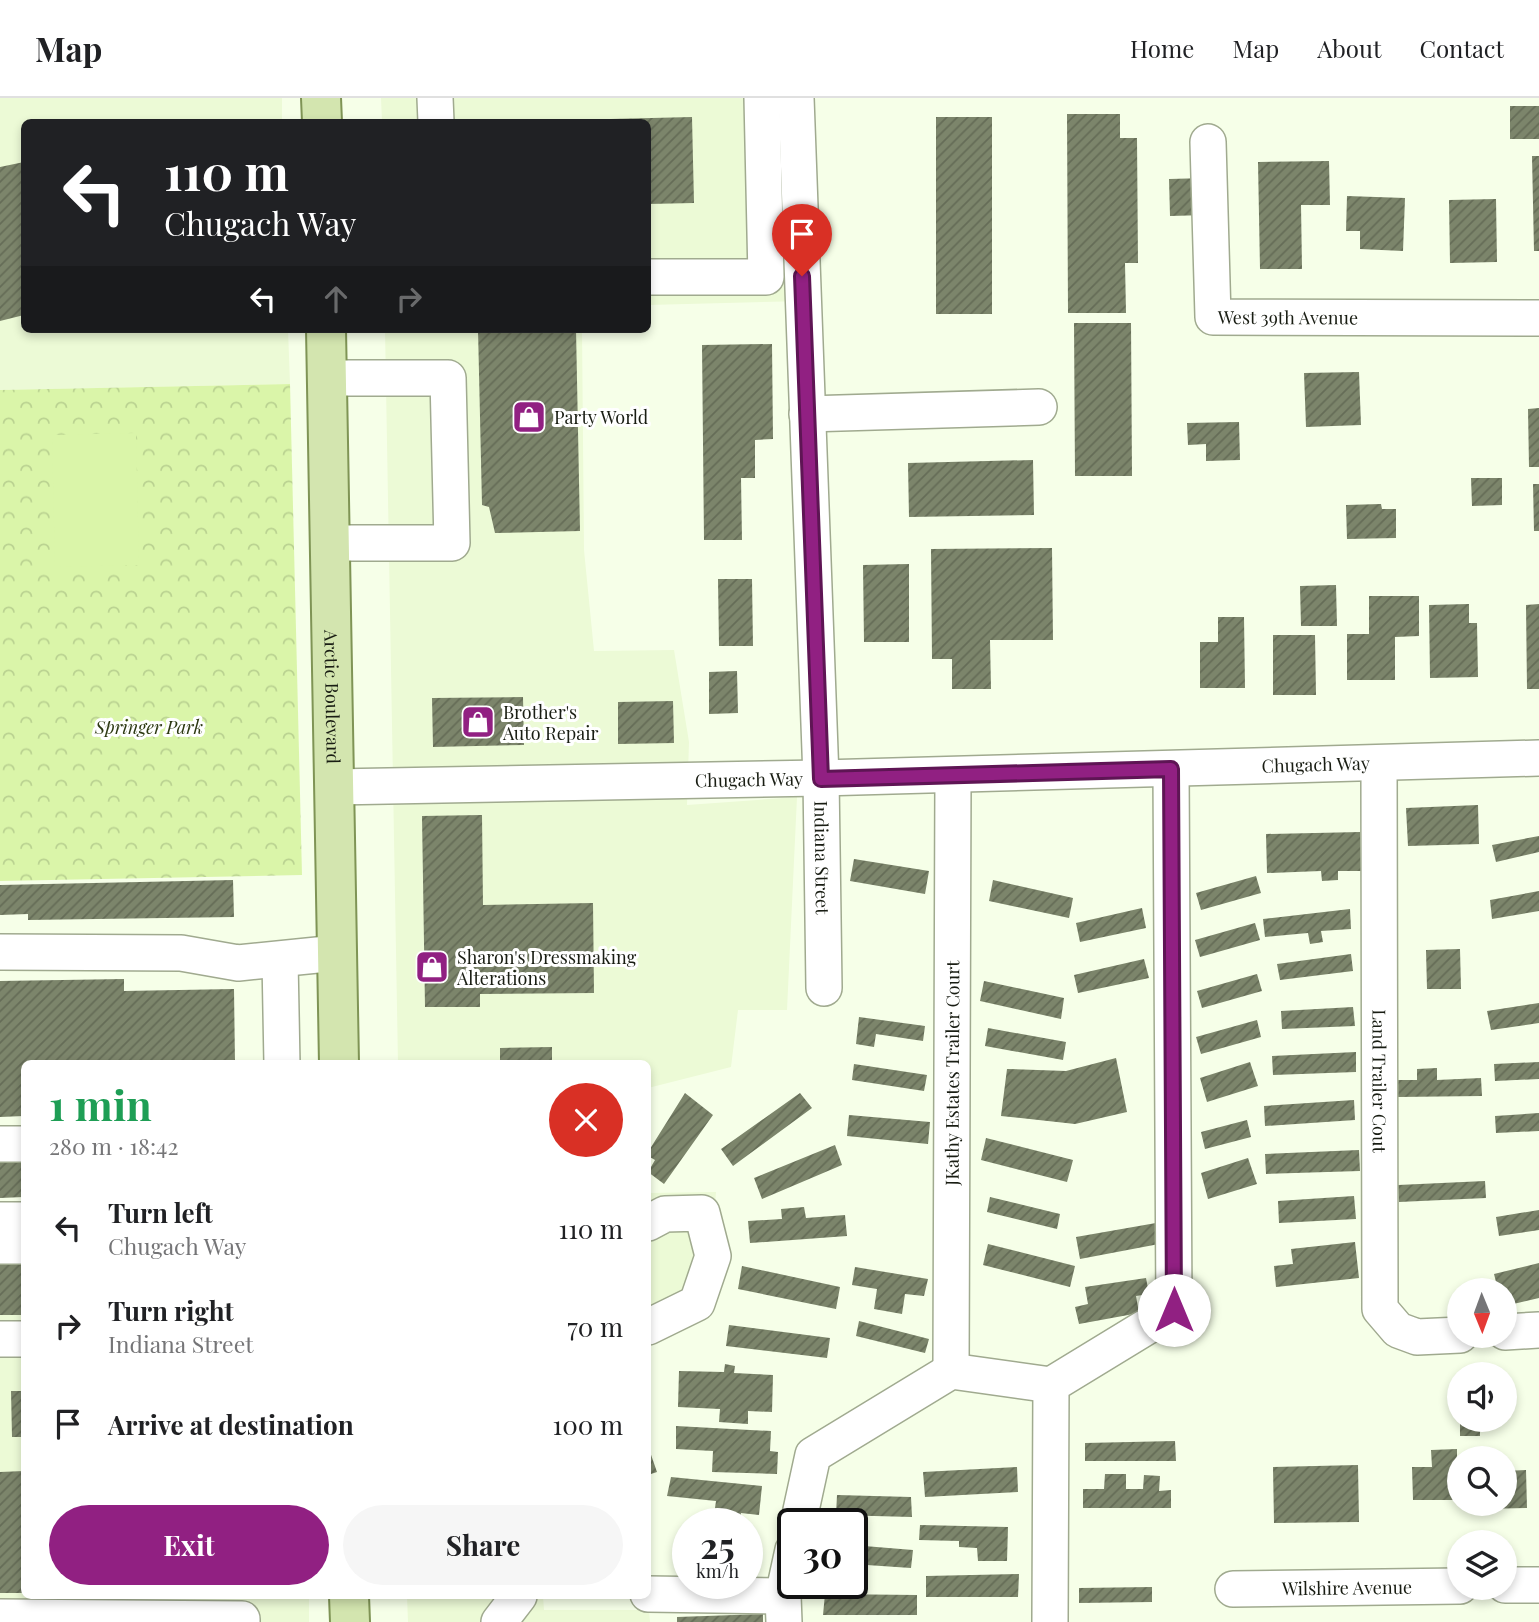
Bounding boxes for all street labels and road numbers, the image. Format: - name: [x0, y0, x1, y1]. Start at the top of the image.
- street label: West 39th Avenue: [1217, 305, 1358, 329]
- street label: Arctic Boulevard: [319, 629, 346, 765]
- street label: Chugach Way: [1261, 751, 1370, 778]
- street label: Chugach Way: [695, 766, 803, 792]
- street label: Indiana Street: [809, 800, 835, 915]
- street label: JKathy Estates Trailer Court: [940, 960, 964, 1187]
- street label: Land Trailer Cout: [1367, 1009, 1392, 1153]
- street label: Wilshire Avenue: [1281, 1575, 1412, 1600]

